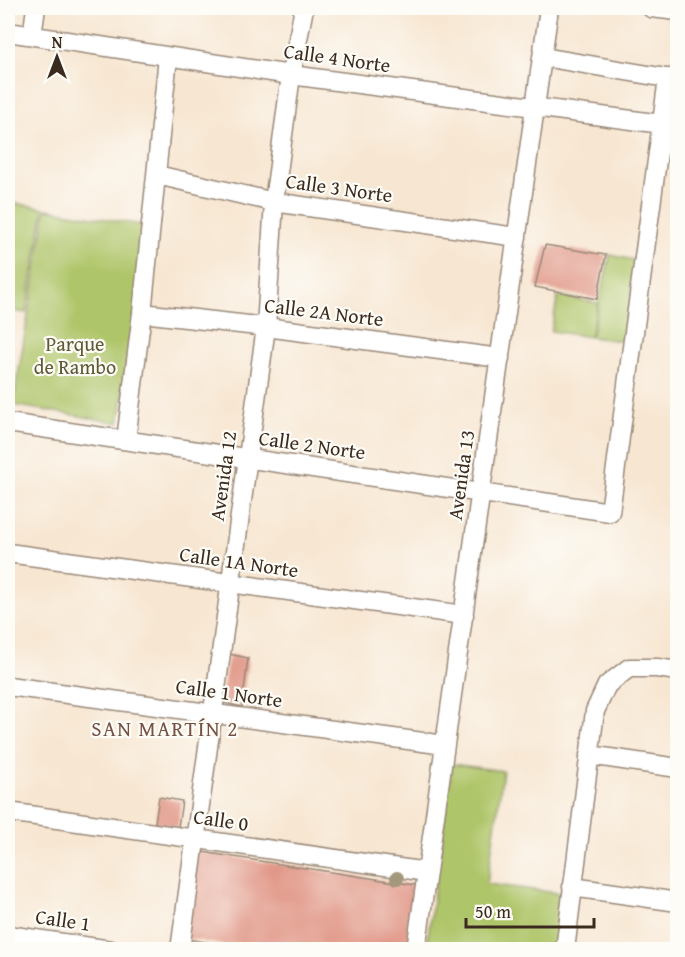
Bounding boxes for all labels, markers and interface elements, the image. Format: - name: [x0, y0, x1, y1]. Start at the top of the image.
- north arrow: [27, 27, 87, 87]
- text: N: [52, 30, 63, 54]
- street label: Calle 4 Norte: [282, 36, 392, 79]
- street label: Calle 3 Norte: [284, 166, 394, 209]
- street label: Calle 2A Norte: [263, 290, 385, 333]
- park label: Parque de Rambo: [34, 329, 116, 381]
- street label: Calle 2 Norte: [257, 423, 367, 466]
- street label: Avenida 13: [440, 428, 481, 522]
- street label: Avenida 12: [202, 429, 243, 523]
- street label: Calle 1A Norte: [178, 539, 300, 584]
- street label: Calle 1 Norte: [174, 671, 284, 714]
- district label: SAN MARTÍN 2: [91, 713, 239, 744]
- street label: Calle 0: [192, 801, 250, 838]
- scale bar: [466, 891, 594, 929]
- text: 50 m: [475, 898, 511, 925]
- street label: Calle 1: [34, 901, 92, 938]

